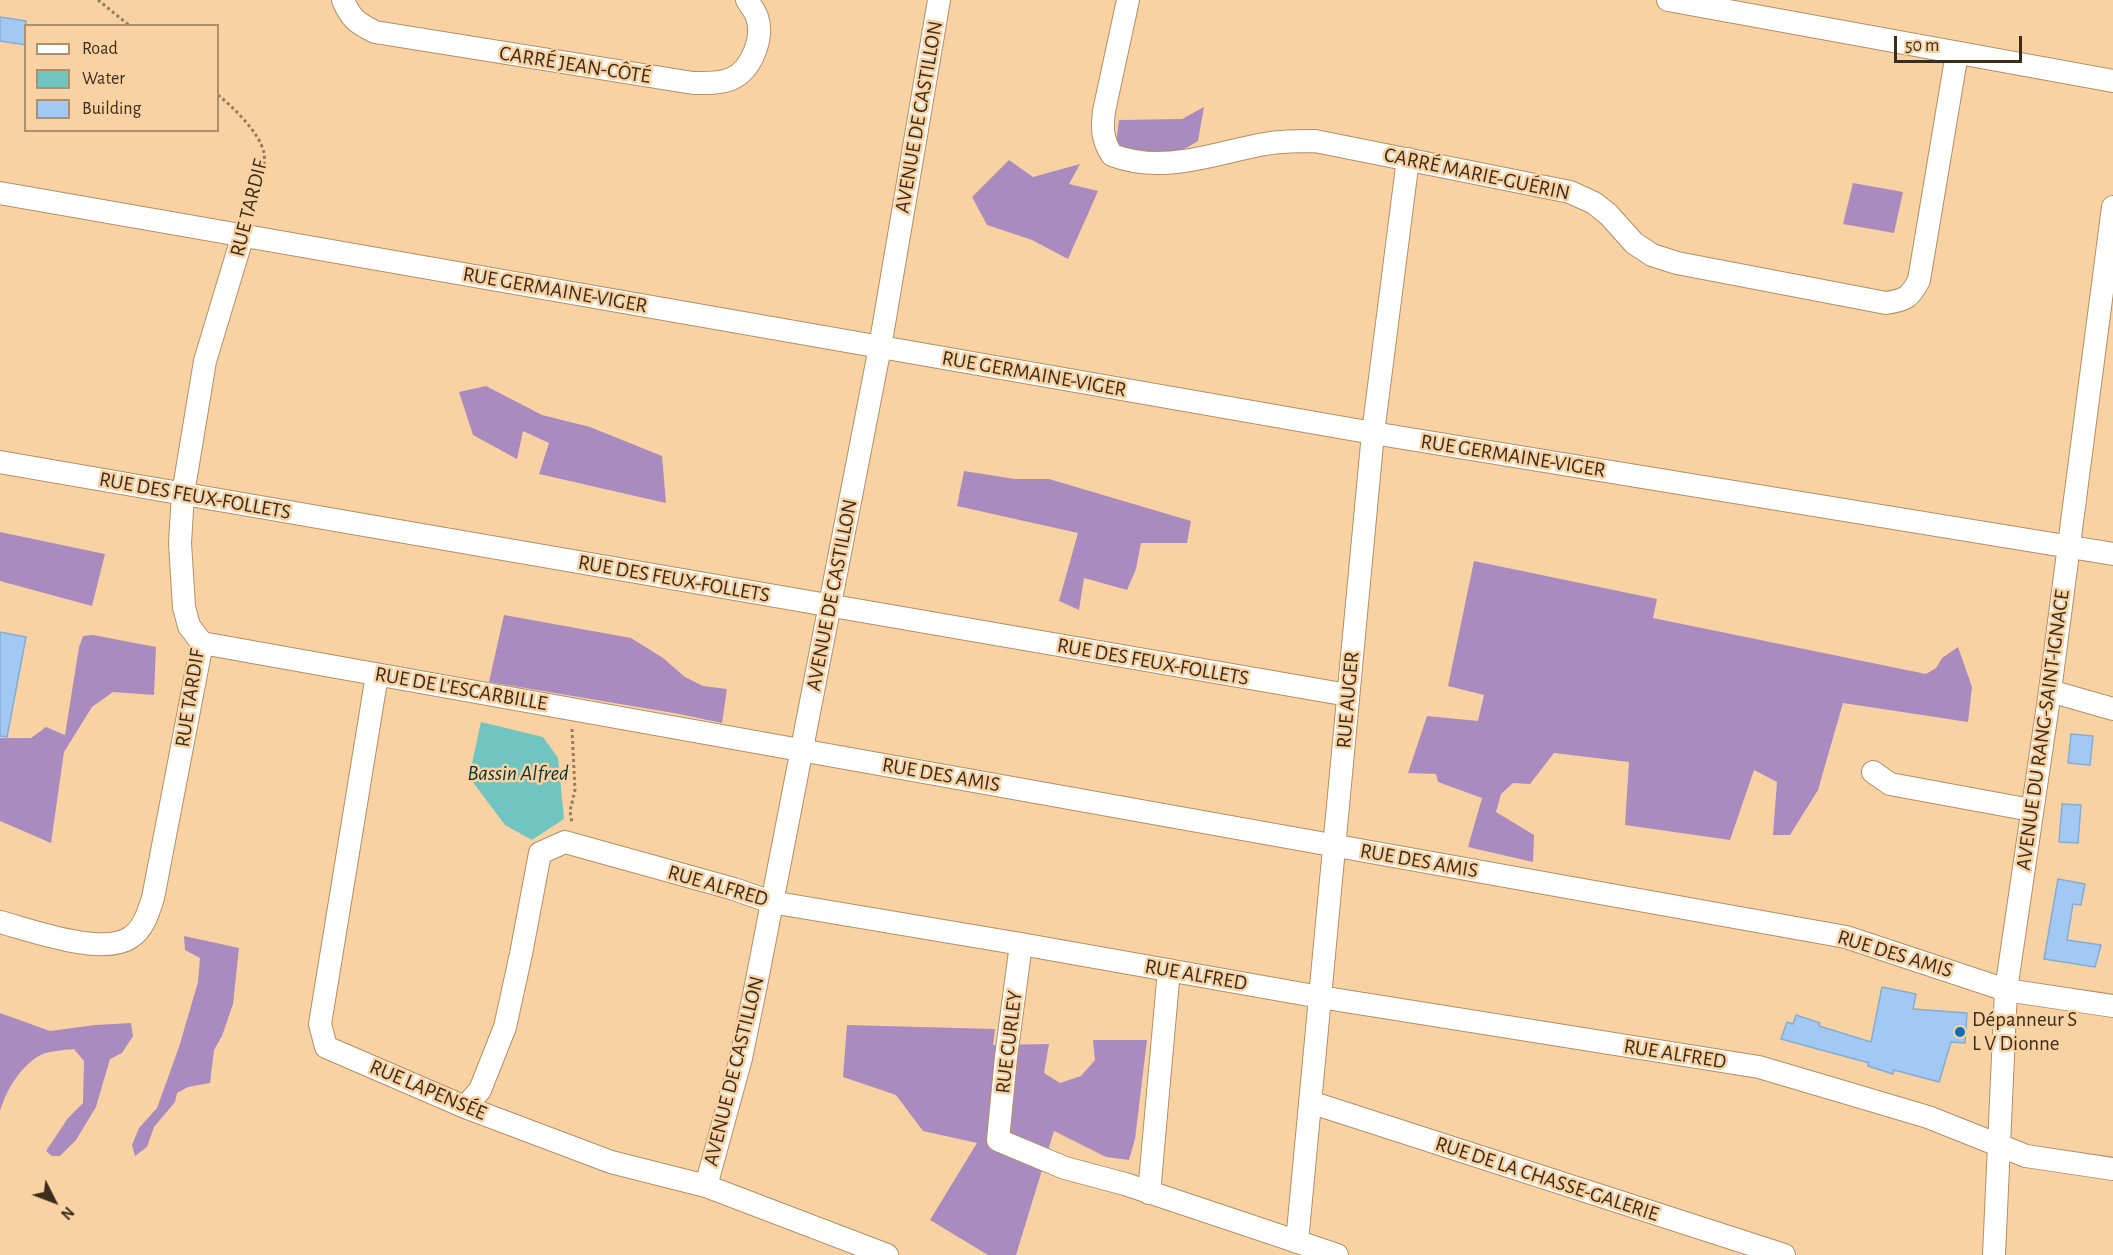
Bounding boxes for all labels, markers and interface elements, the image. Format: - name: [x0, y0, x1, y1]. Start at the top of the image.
- street label: AVENUE DE CASTILLON: [890, 19, 948, 215]
- legend: [24, 24, 219, 132]
- scale bar: [1897, 24, 2024, 62]
- text: 50 m: [1905, 37, 1939, 55]
- text: Road: [82, 40, 118, 58]
- street label: CARRÉ JEAN-CÔTÉ: [498, 41, 652, 89]
- text: Water: [82, 70, 125, 88]
- text: Building: [82, 100, 141, 118]
- street label: CARRÉ MARIE-GUÉRIN: [1382, 142, 1572, 206]
- street label: RUE TARDIF: [225, 157, 273, 259]
- street label: RUE GERMAINE-VIGER: [461, 261, 649, 319]
- street label: RUE GERMAINE-VIGER: [940, 345, 1128, 403]
- street label: RUE GERMAINE-VIGER: [1419, 429, 1607, 483]
- street label: RUE DES FEUX-FOLLETS: [97, 467, 293, 525]
- street label: AVENUE DE CASTILLON: [801, 497, 863, 693]
- street label: RUE DES FEUX-FOLLETS: [576, 550, 772, 608]
- street label: AVENUE DU RANG-SAINT-IGNACE: [2011, 588, 2075, 872]
- street label: RUE DES FEUX-FOLLETS: [1055, 633, 1251, 691]
- street label: RUE TARDIF: [170, 647, 210, 749]
- street label: RUE AUGER: [1331, 650, 1365, 750]
- street label: RUE DE L'ESCARBILLE: [373, 661, 549, 717]
- street label: RUE DES AMIS: [880, 752, 1002, 798]
- water label: Bassin Alfred: [467, 760, 569, 786]
- street label: RUE DES AMIS: [1358, 838, 1480, 884]
- street label: RUE ALFRED: [665, 860, 771, 912]
- street label: RUE DES AMIS: [1834, 925, 1956, 983]
- street label: RUE ALFRED: [1143, 954, 1249, 996]
- street label: AVENUE DE CASTILLON: [698, 973, 770, 1169]
- street label: RUE CURLEY: [990, 989, 1028, 1095]
- place label: Dépanneur S L V Dionne: [1972, 1007, 2077, 1057]
- marker: Dépanneur S L V Dionne: [1953, 1025, 1967, 1039]
- street label: RUE ALFRED: [1622, 1033, 1728, 1075]
- street label: RUE LAPENSÉE: [366, 1054, 490, 1126]
- street label: RUE DE LA CHASSE-GALERIE: [1432, 1131, 1662, 1227]
- north arrow: [24, 1171, 84, 1231]
- text: N: [58, 1204, 77, 1223]

